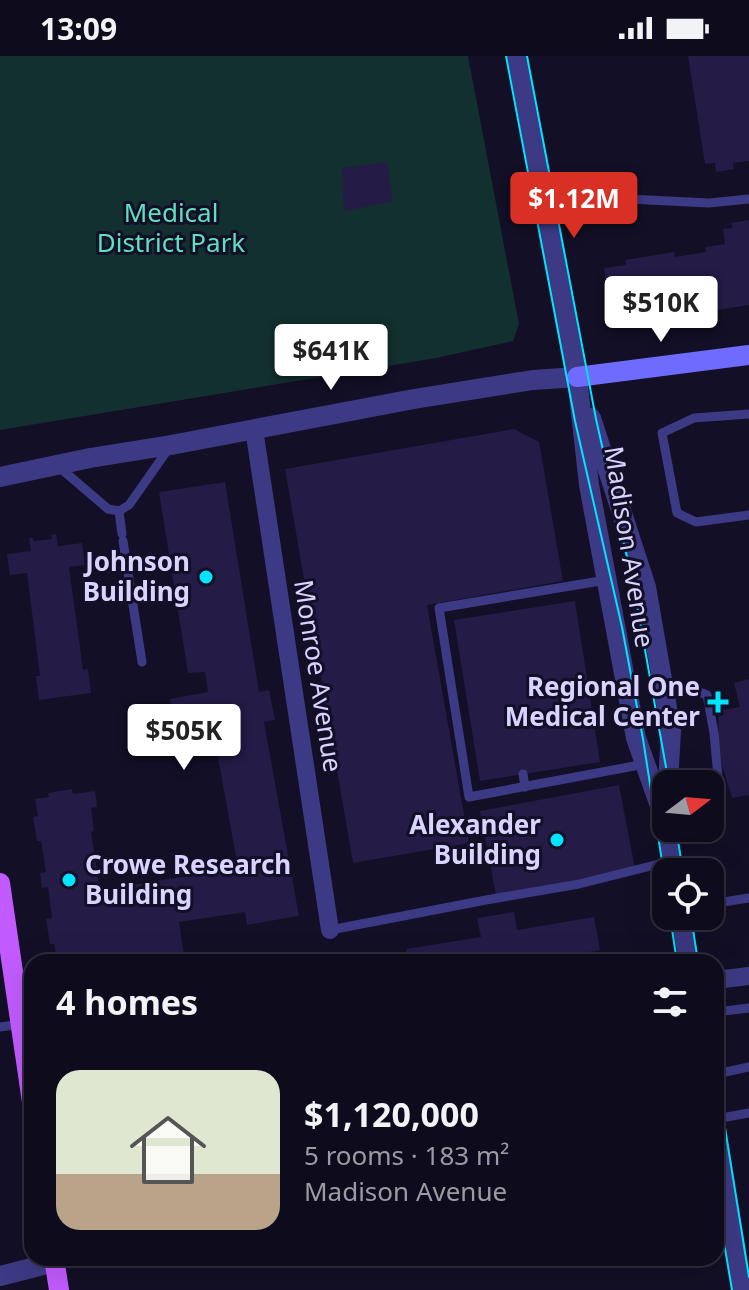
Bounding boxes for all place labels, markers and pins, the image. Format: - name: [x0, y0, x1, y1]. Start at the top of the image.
- pin: $1.12M: [509, 172, 639, 240]
- pin: $510K: [605, 276, 717, 344]
- pin: $641K: [275, 324, 387, 392]
- place label: Johnson Building: [83, 543, 190, 609]
- marker: Johnson Building: [197, 568, 215, 586]
- place label: Regional One Medical Center: [505, 668, 700, 734]
- marker: Regional One Medical Center: [707, 691, 729, 713]
- pin: $505K: [128, 704, 240, 772]
- place label: Alexander Building: [409, 806, 541, 872]
- marker: Alexander Building: [548, 831, 566, 849]
- place label: Crowe Research Building: [85, 846, 291, 912]
- marker: Crowe Research Building: [60, 871, 78, 889]

